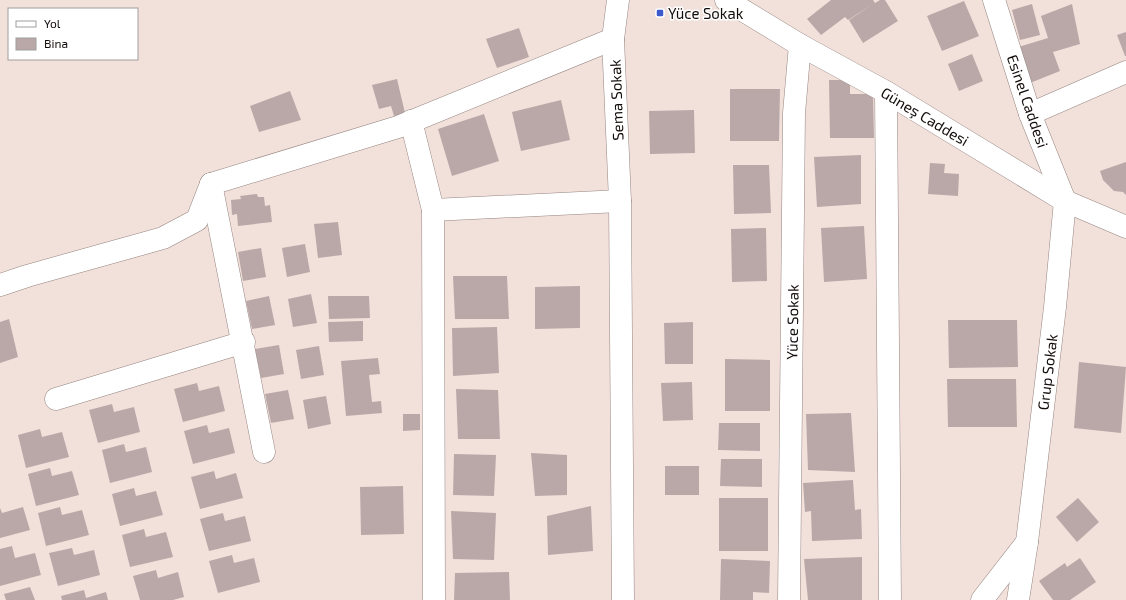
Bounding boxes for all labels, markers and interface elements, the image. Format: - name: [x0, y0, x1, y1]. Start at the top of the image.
- place label: Yüce Sokak: [668, 4, 744, 22]
- legend: [8, 8, 138, 60]
- marker: Yüce Sokak: [655, 8, 665, 18]
- text: Yol: [44, 16, 61, 30]
- text: Bina: [44, 36, 68, 50]
- street label: Esinel Caddesi: [1004, 52, 1052, 150]
- street label: Sema Sokak: [606, 59, 626, 141]
- street label: Güneş Caddesi: [877, 83, 972, 150]
- street label: Yüce Sokak: [782, 284, 802, 360]
- street label: Grup Sokak: [1033, 333, 1061, 411]

